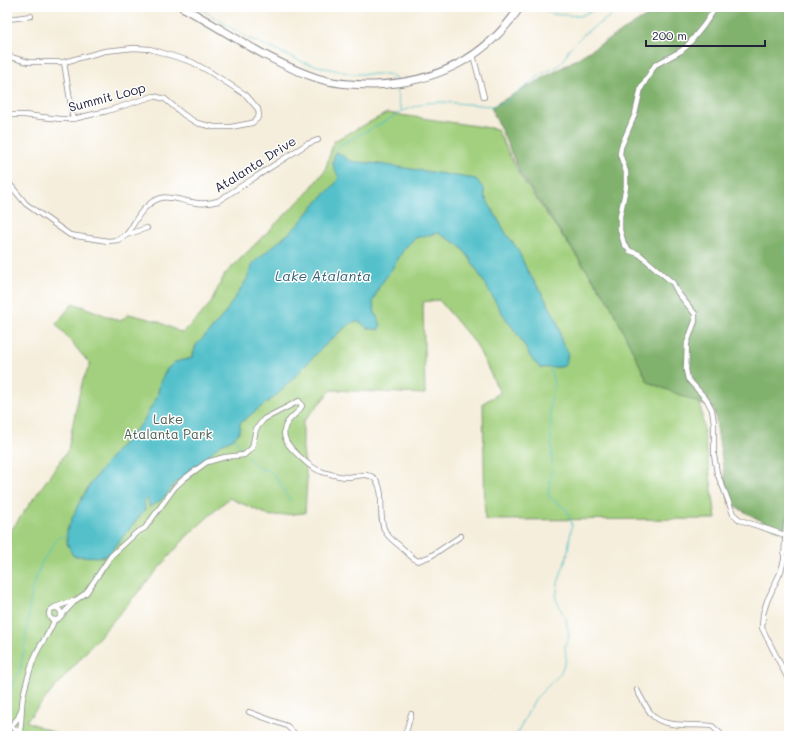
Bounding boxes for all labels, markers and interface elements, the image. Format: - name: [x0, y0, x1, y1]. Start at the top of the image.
- scale bar: [646, 22, 765, 48]
- text: 200 m: [652, 27, 687, 43]
- street label: Summit Loop: [66, 78, 147, 115]
- street label: Atalanta Drive: [210, 132, 299, 196]
- water label: Lake Atalanta: [275, 266, 371, 285]
- park label: Lake Atalanta Park: [124, 410, 213, 442]

